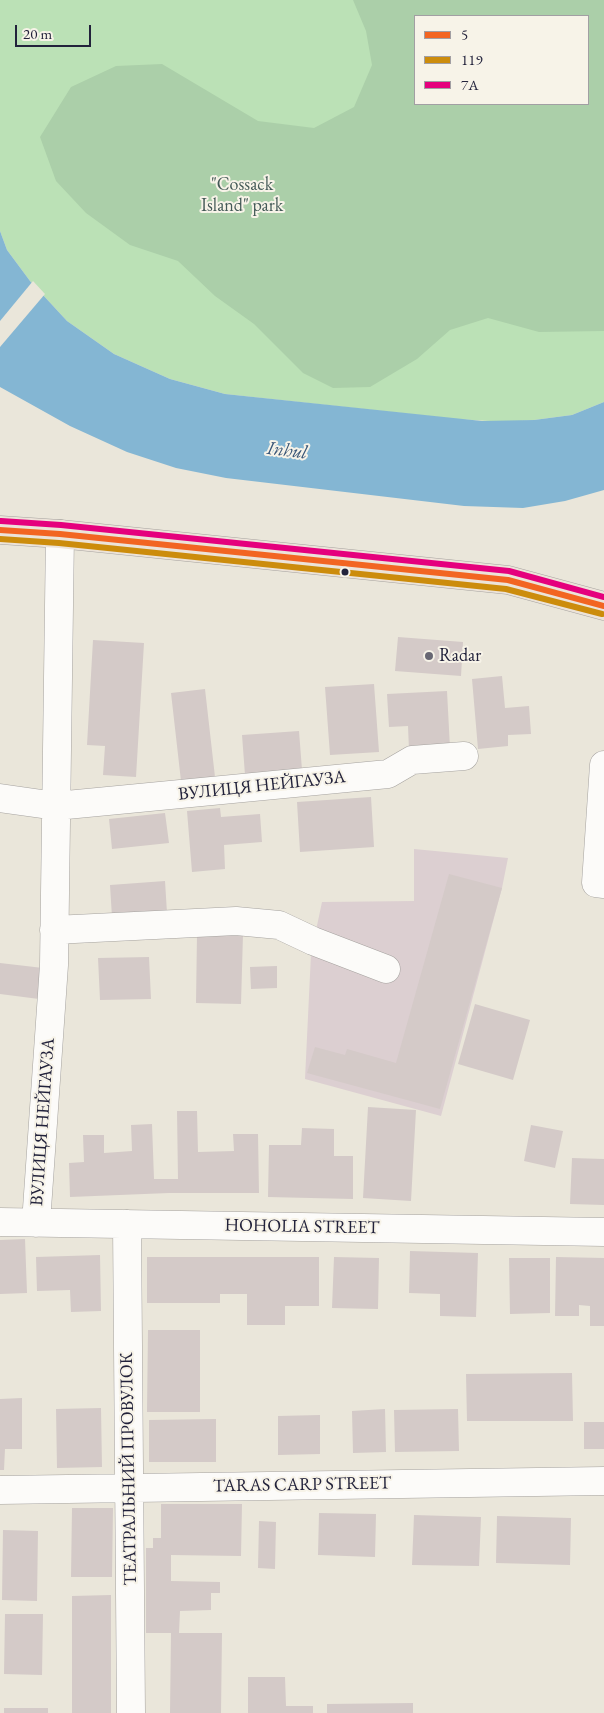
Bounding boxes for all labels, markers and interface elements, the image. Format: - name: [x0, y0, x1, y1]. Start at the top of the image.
- scale bar: [18, 15, 94, 47]
- legend: [414, 15, 589, 105]
- text: 20 m: [23, 24, 52, 43]
- text: 5: [461, 25, 468, 44]
- text: 119: [461, 50, 483, 69]
- text: 7А: [461, 75, 479, 94]
- park label: "Cossack Island" park: [201, 174, 283, 216]
- water label: Inhul: [266, 437, 308, 465]
- unlabelled marker: [340, 567, 350, 577]
- place label: Radar: [439, 645, 481, 667]
- marker: Radar: [423, 650, 435, 662]
- street label: ВУЛИЦЯ НЕЙГАУЗА: [177, 766, 347, 806]
- street label: ВУЛИЦЯ НЕЙГАУЗА: [26, 1037, 60, 1207]
- street label: HOHOLIA STREET: [224, 1215, 380, 1239]
- street label: ТЕАТРАЛЬНИЙ ПРОВУЛОК: [116, 1352, 142, 1586]
- street label: TARAS CARP STREET: [213, 1473, 391, 1497]

